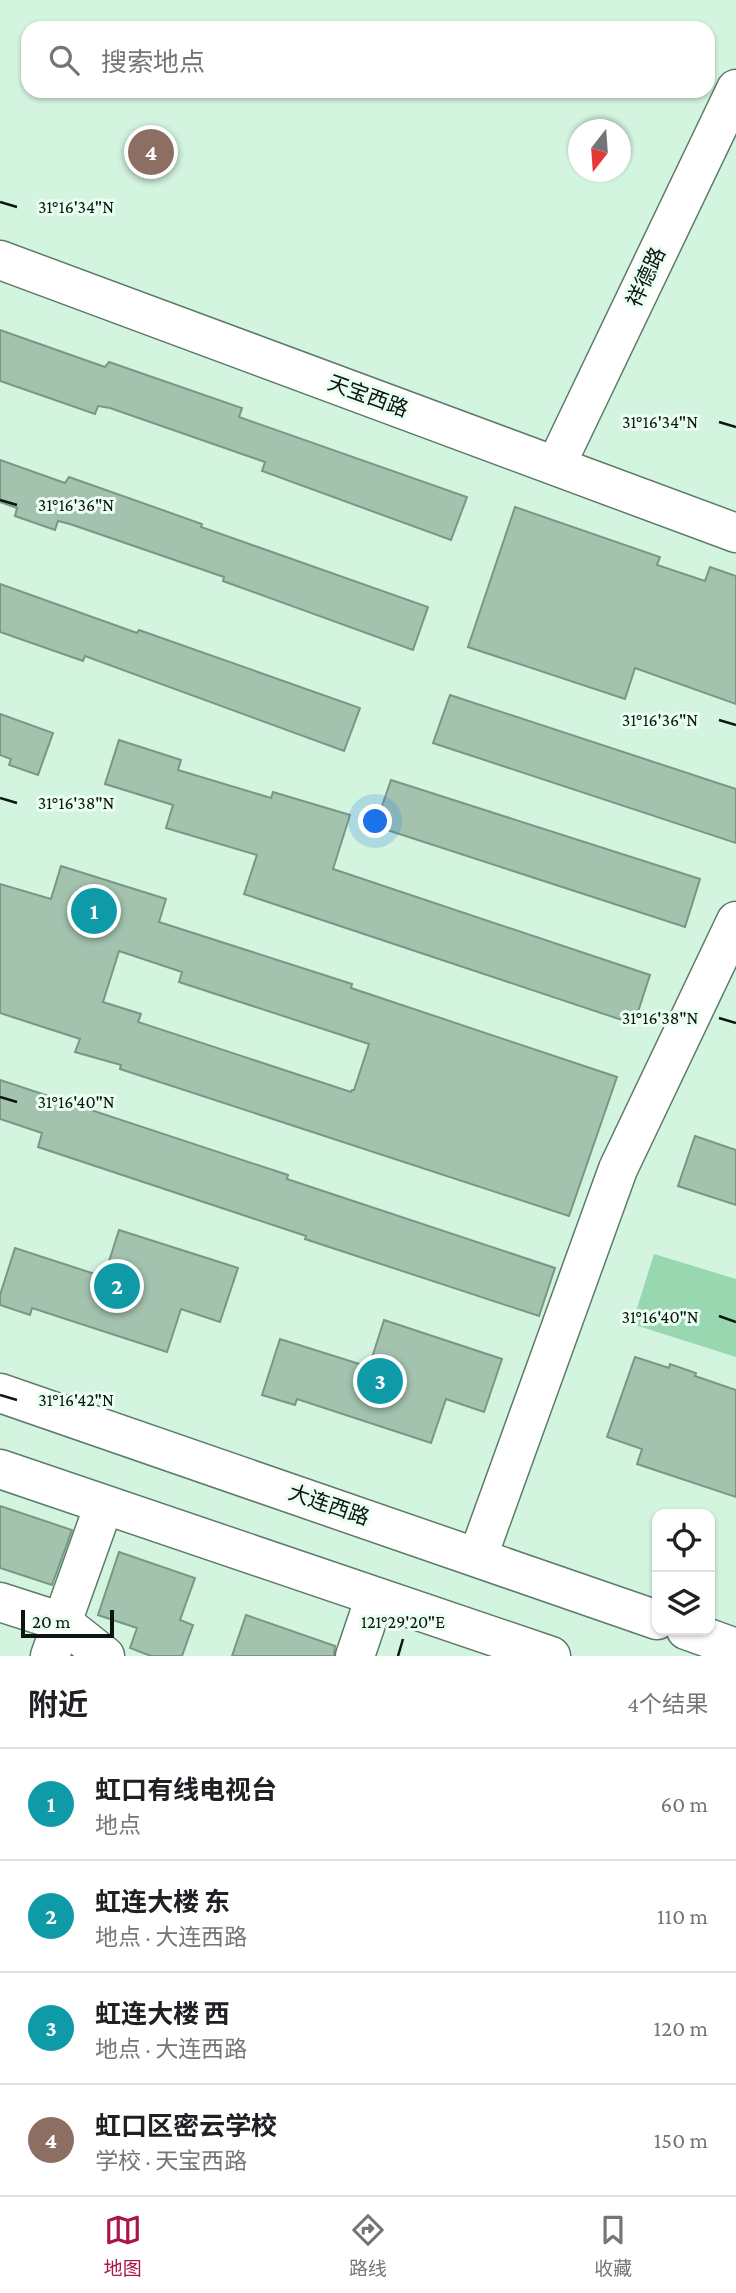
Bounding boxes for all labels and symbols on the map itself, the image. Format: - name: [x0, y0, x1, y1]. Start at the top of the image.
- north arrow: [568, 119, 631, 182]
- pin: 4: [128, 126, 174, 178]
- text: 31°16'34"N: [38, 197, 114, 217]
- street label: 祥德路: [622, 243, 670, 311]
- street label: 天宝西路: [324, 370, 412, 422]
- text: 31°16'34"N: [622, 412, 698, 432]
- text: 31°16'36"N: [38, 495, 114, 515]
- text: 31°16'36"N: [622, 710, 698, 730]
- text: 31°16'38"N: [38, 793, 115, 813]
- your location: [358, 804, 392, 838]
- pin: 1: [71, 885, 117, 937]
- text: 31°16'38"N: [622, 1008, 699, 1028]
- text: 31°16'40"N: [37, 1092, 115, 1112]
- pin: 2: [94, 1260, 140, 1312]
- text: 31°16'40"N: [621, 1307, 699, 1327]
- pin: 3: [357, 1355, 403, 1407]
- text: 31°16'42"N: [38, 1390, 114, 1410]
- street label: 大连西路: [285, 1480, 373, 1530]
- scale bar: [21, 1607, 114, 1639]
- text: 121°29'20"E: [361, 1612, 445, 1632]

